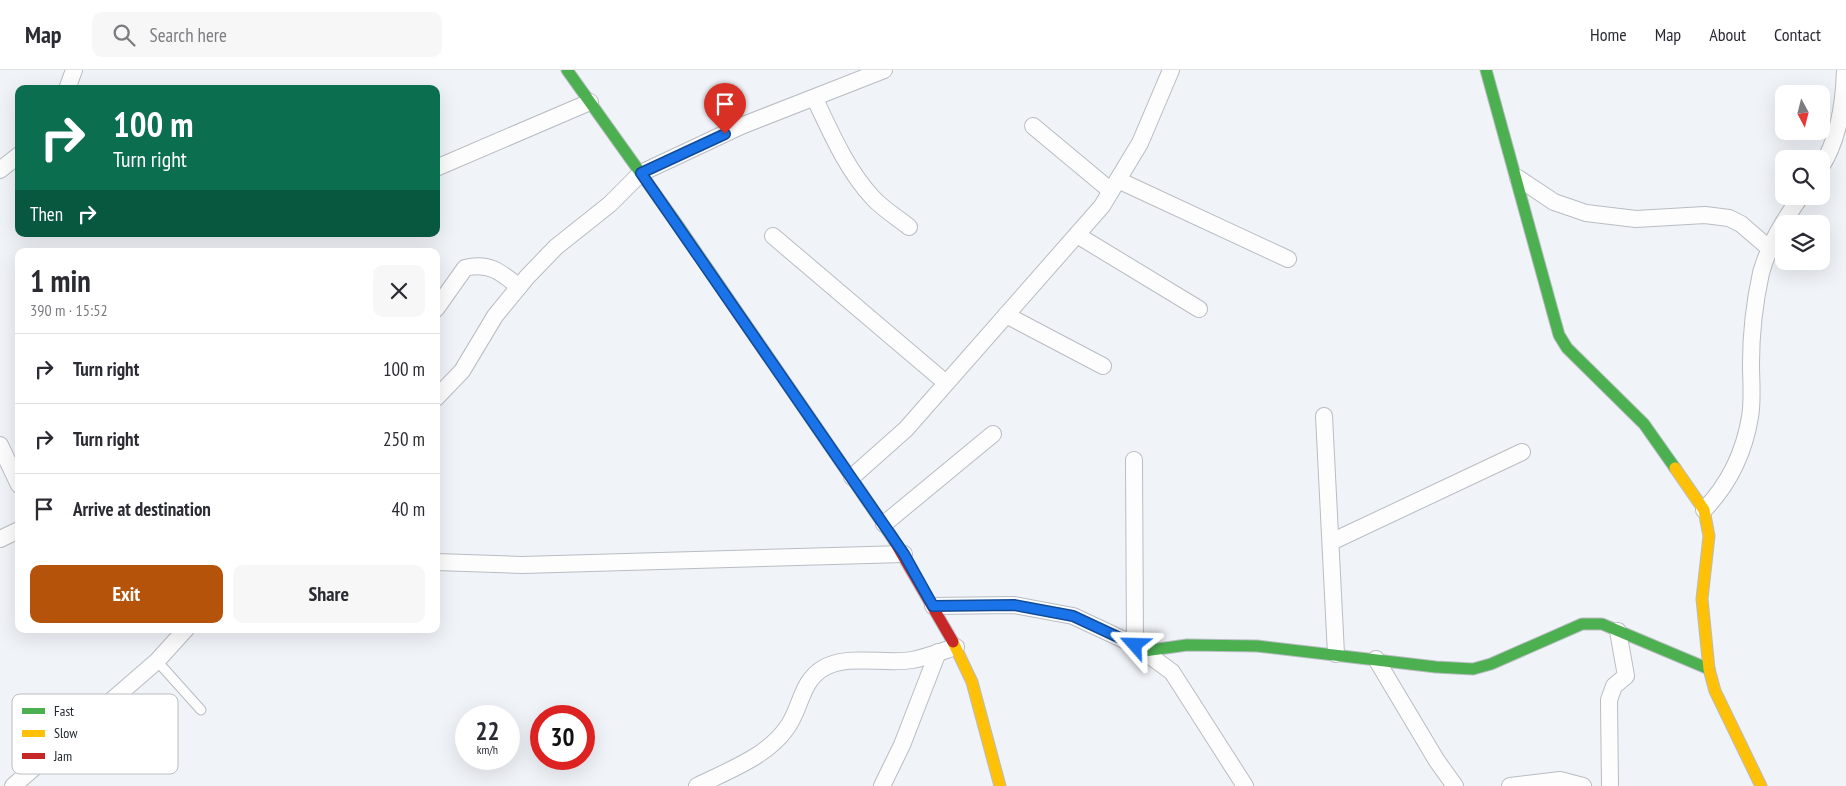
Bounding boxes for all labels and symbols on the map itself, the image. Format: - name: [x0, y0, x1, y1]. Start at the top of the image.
- pin: [704, 83, 746, 134]
- north arrow: [1775, 85, 1830, 140]
- position arrow: [1108, 618, 1160, 670]
- legend: [12, 694, 178, 774]
- text: Fast: [54, 702, 74, 720]
- speed limit sign: 30: [530, 705, 595, 770]
- text: Slow: [54, 724, 78, 742]
- text: Jam: [53, 747, 72, 765]

